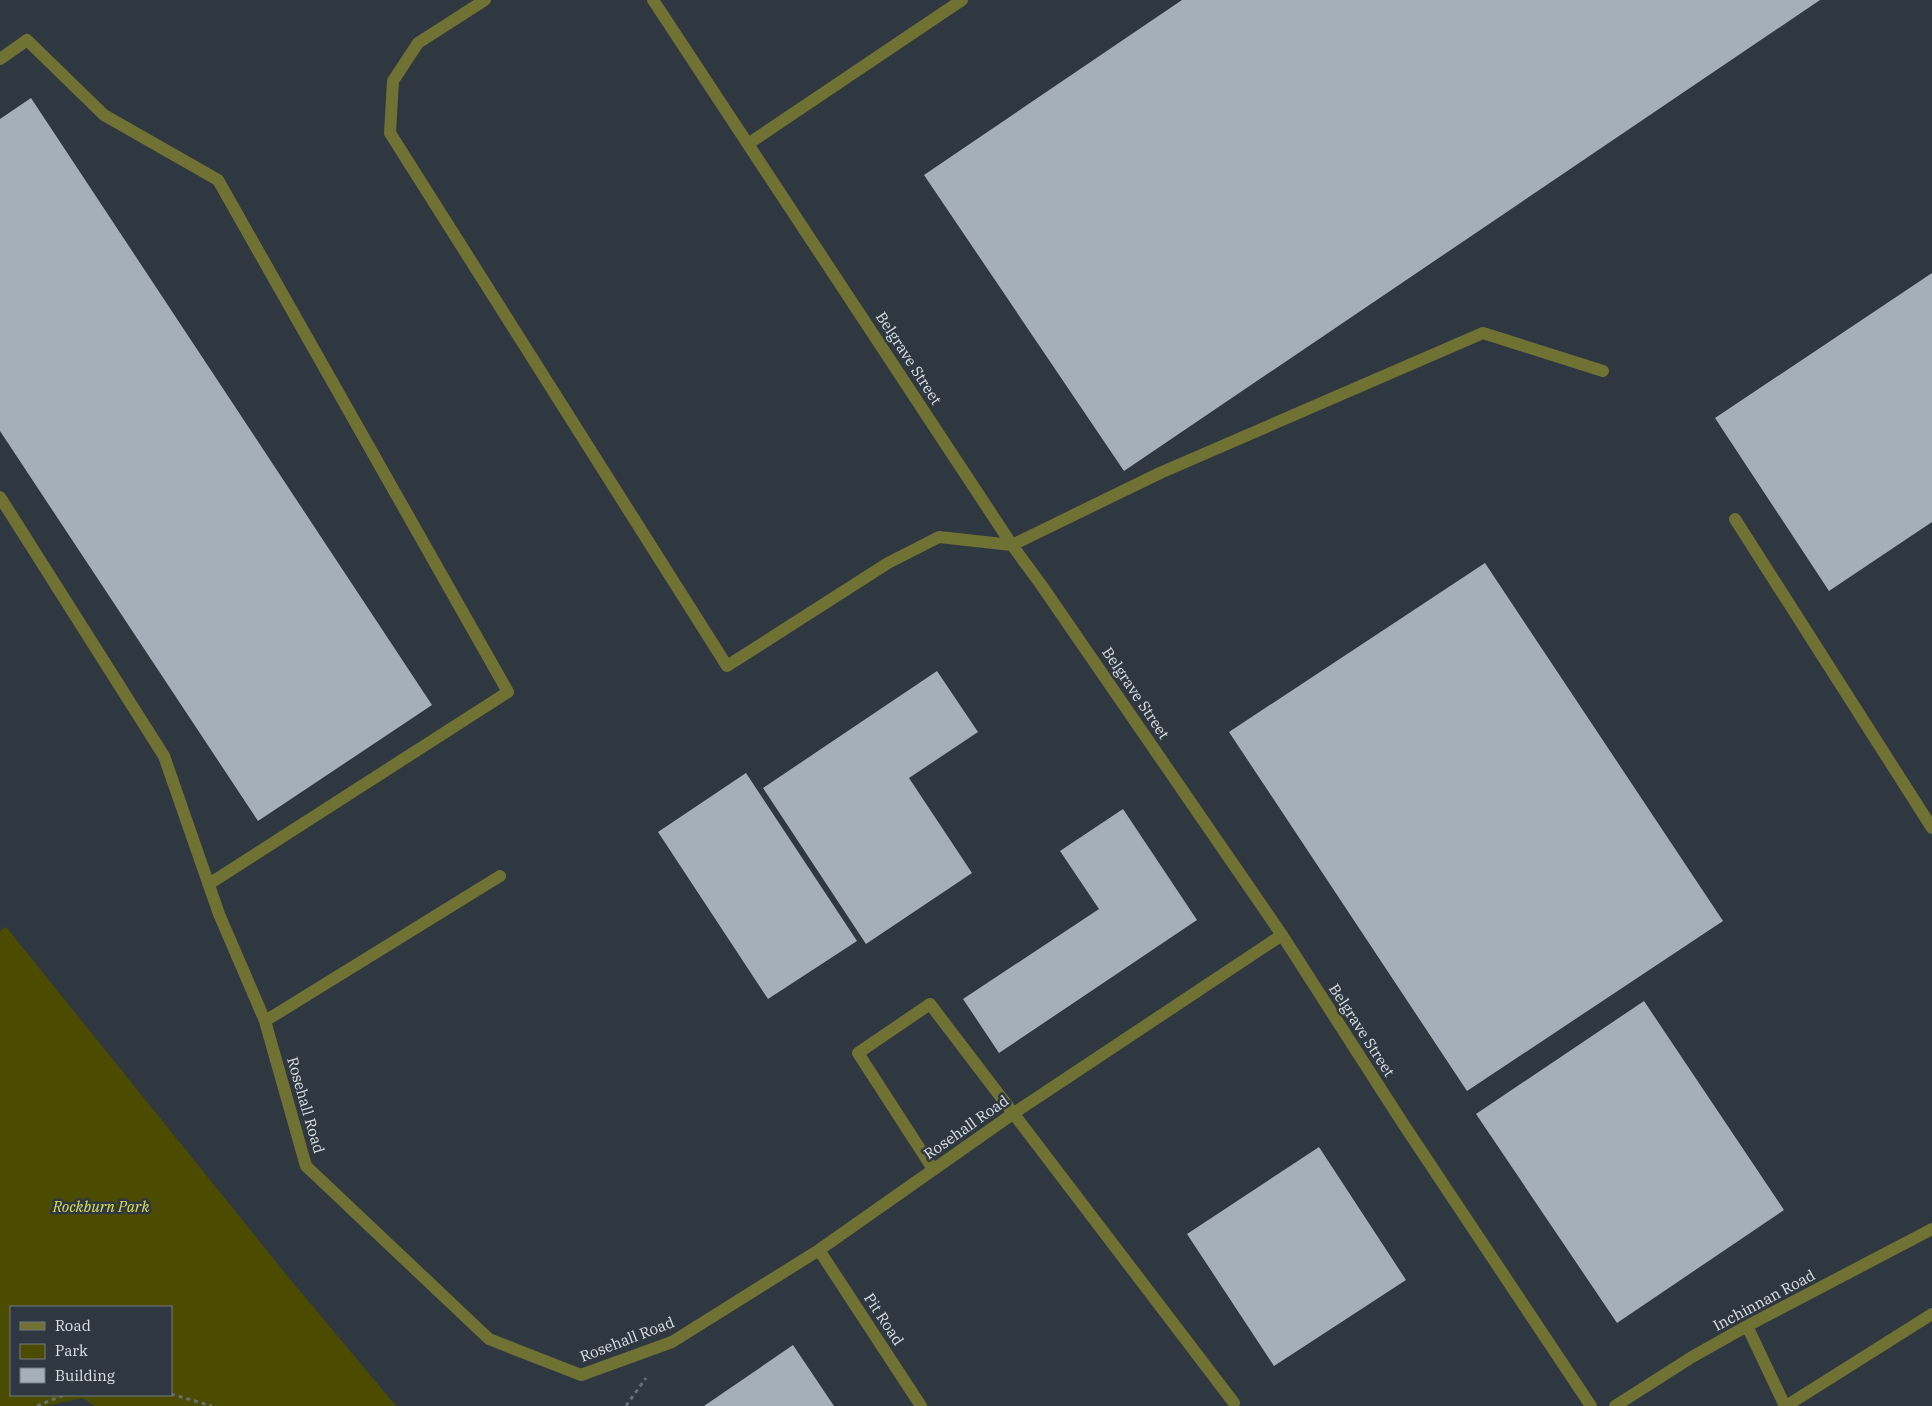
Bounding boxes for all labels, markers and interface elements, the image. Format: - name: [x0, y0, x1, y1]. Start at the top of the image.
- street label: Belgrave Street: [872, 308, 946, 408]
- street label: Belgrave Street: [1098, 643, 1174, 743]
- street label: Belgrave Street: [1325, 980, 1399, 1080]
- street label: Rosehall Road: [283, 1055, 329, 1155]
- street label: Rosehall Road: [920, 1091, 1012, 1163]
- park label: Rockburn Park: [52, 1197, 149, 1216]
- street label: Inchinnan Road: [1710, 1265, 1818, 1335]
- street label: Pit Road: [860, 1289, 908, 1349]
- legend: [10, 1306, 172, 1396]
- street label: Rosehall Road: [577, 1312, 677, 1366]
- text: Road: [55, 1316, 91, 1335]
- text: Park: [55, 1341, 88, 1360]
- text: Building: [55, 1366, 115, 1385]

